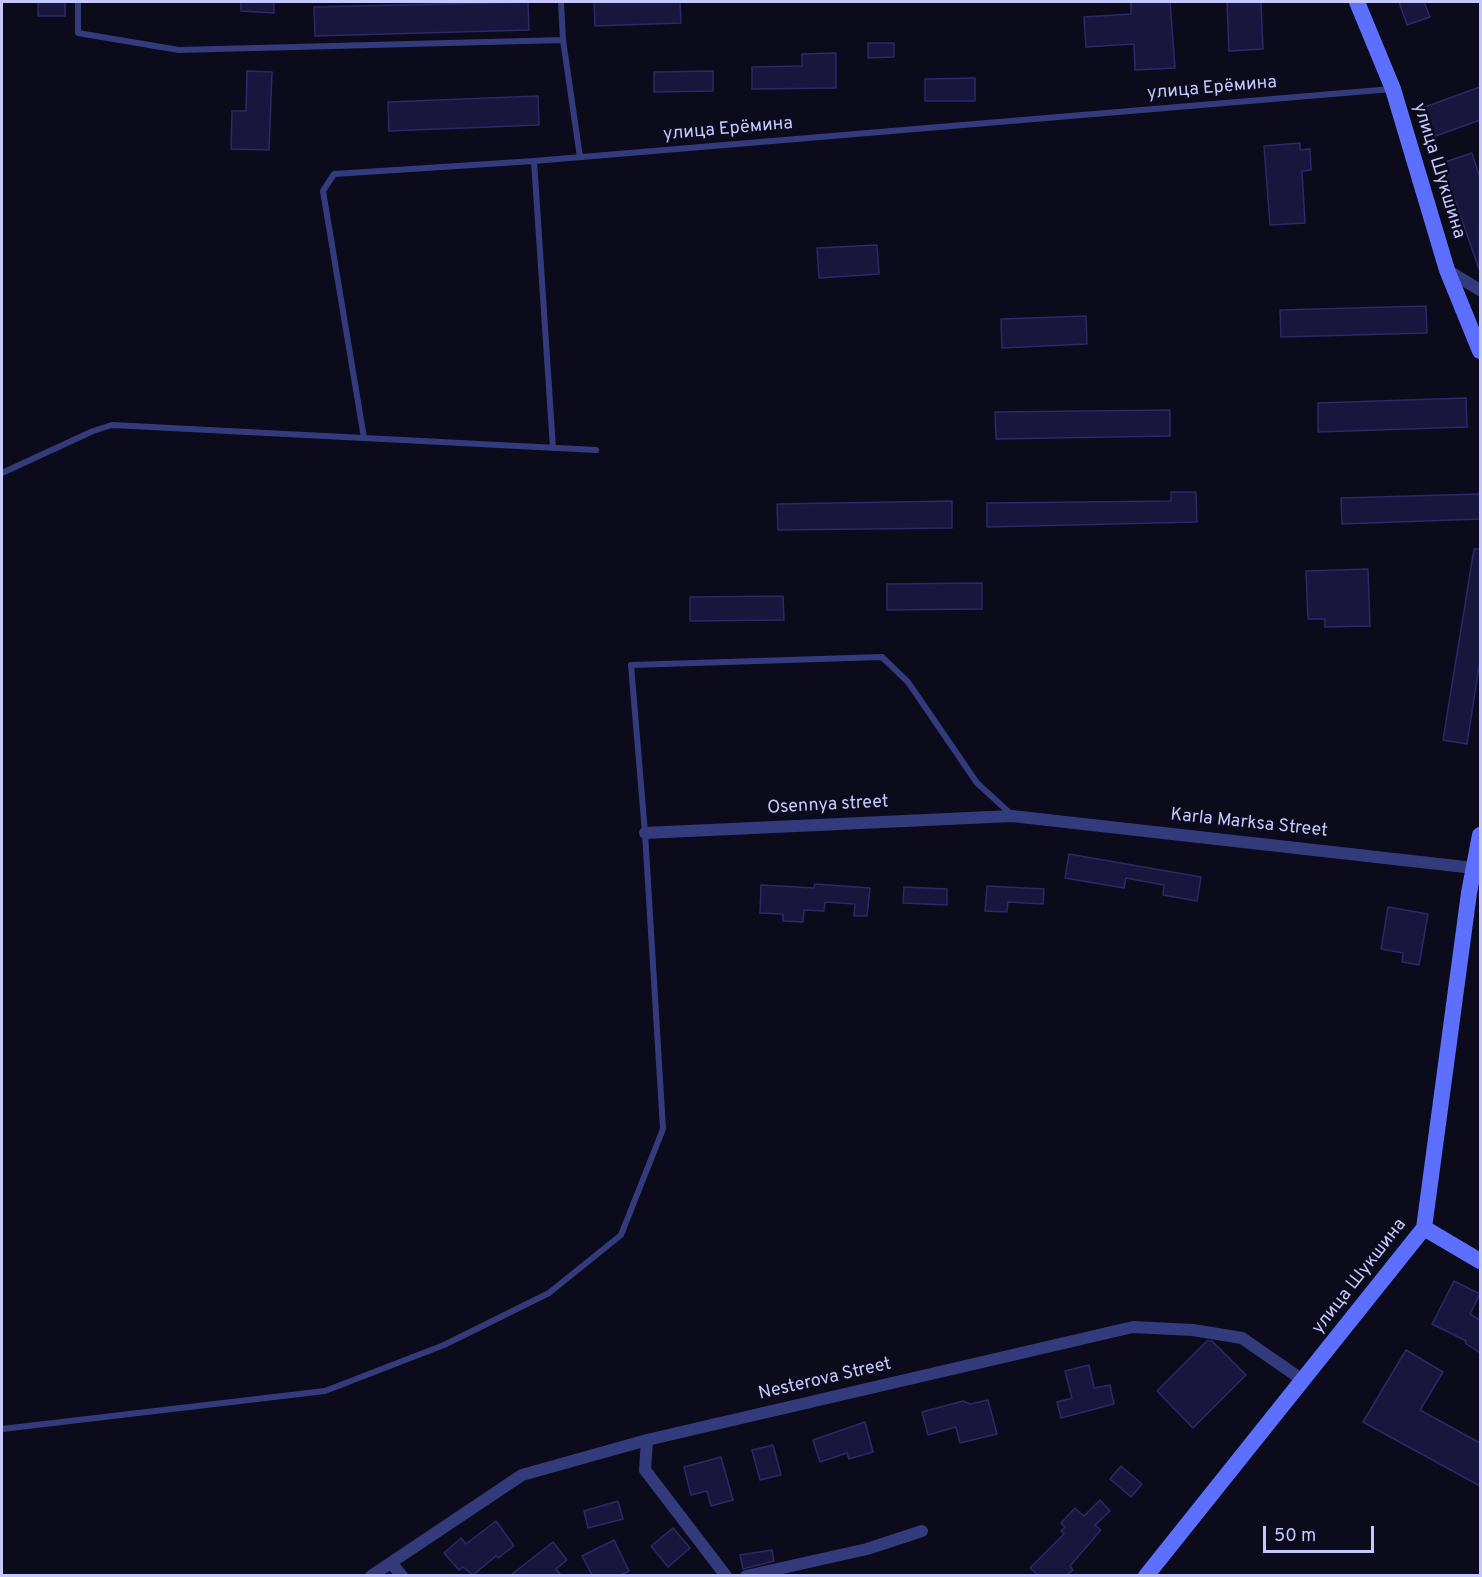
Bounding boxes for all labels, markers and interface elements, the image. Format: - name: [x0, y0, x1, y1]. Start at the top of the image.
- street label: улица Ерёмина: [1146, 73, 1278, 105]
- street label: улица Шукшина: [1407, 101, 1469, 241]
- street label: улица Ерёмина: [662, 114, 794, 146]
- street label: Osennya street: [767, 792, 889, 820]
- street label: Karla Marksa Street: [1169, 805, 1329, 843]
- street label: улица Шукшина: [1308, 1215, 1412, 1339]
- street label: Nesterova Street: [756, 1354, 894, 1406]
- scale bar: [1266, 1514, 1377, 1552]
- text: 50 m: [1274, 1525, 1316, 1548]

